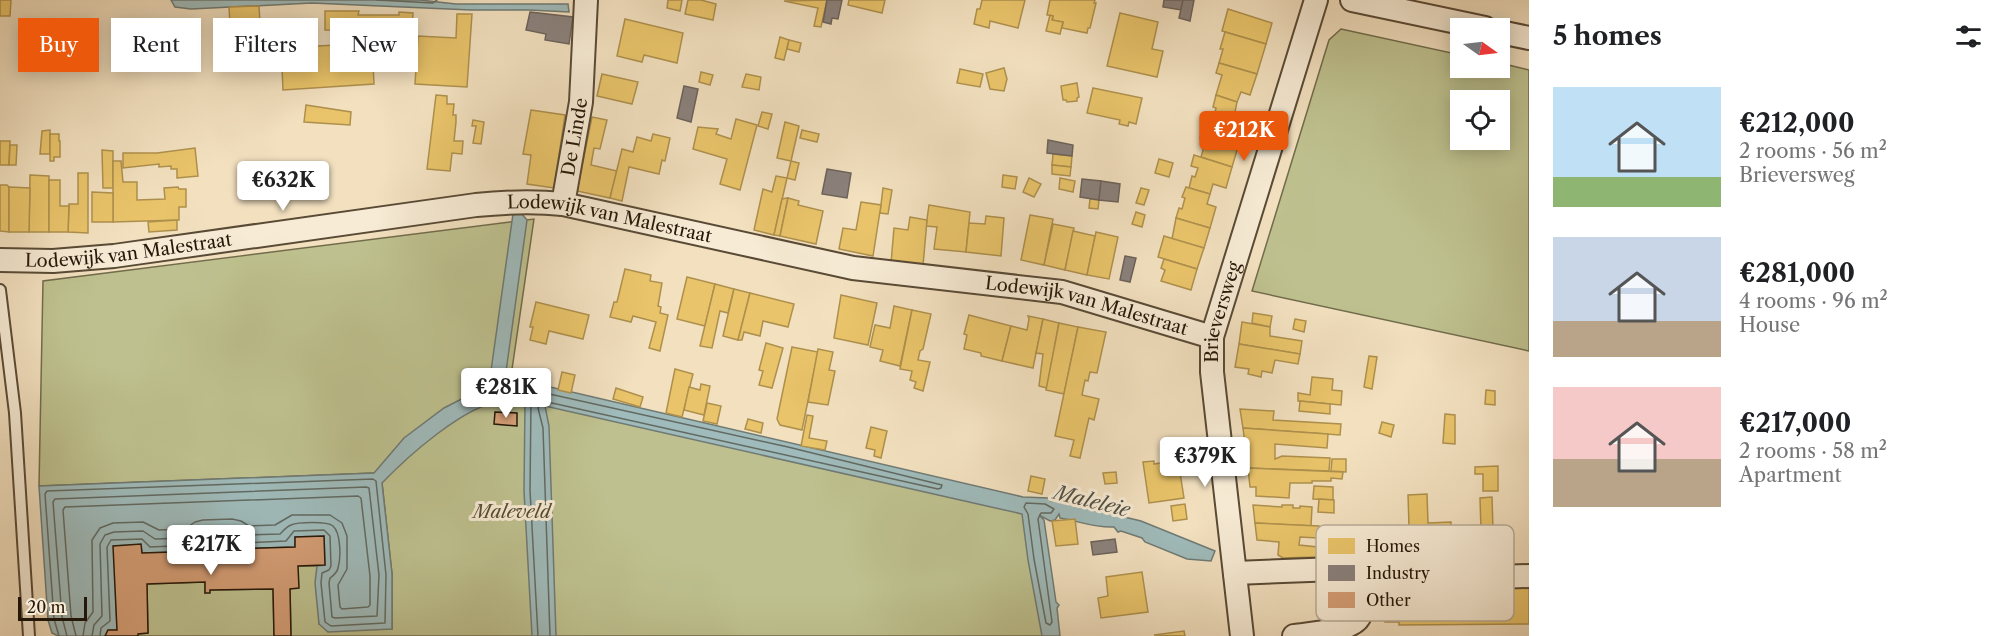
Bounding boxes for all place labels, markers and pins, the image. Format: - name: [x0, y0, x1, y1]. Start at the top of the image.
- pin: €212K: [1202, 111, 1286, 162]
- pin: €632K: [241, 161, 325, 212]
- pin: €281K: [464, 368, 548, 419]
- pin: €379K: [1163, 437, 1247, 488]
- pin: €217K: [169, 525, 253, 576]

